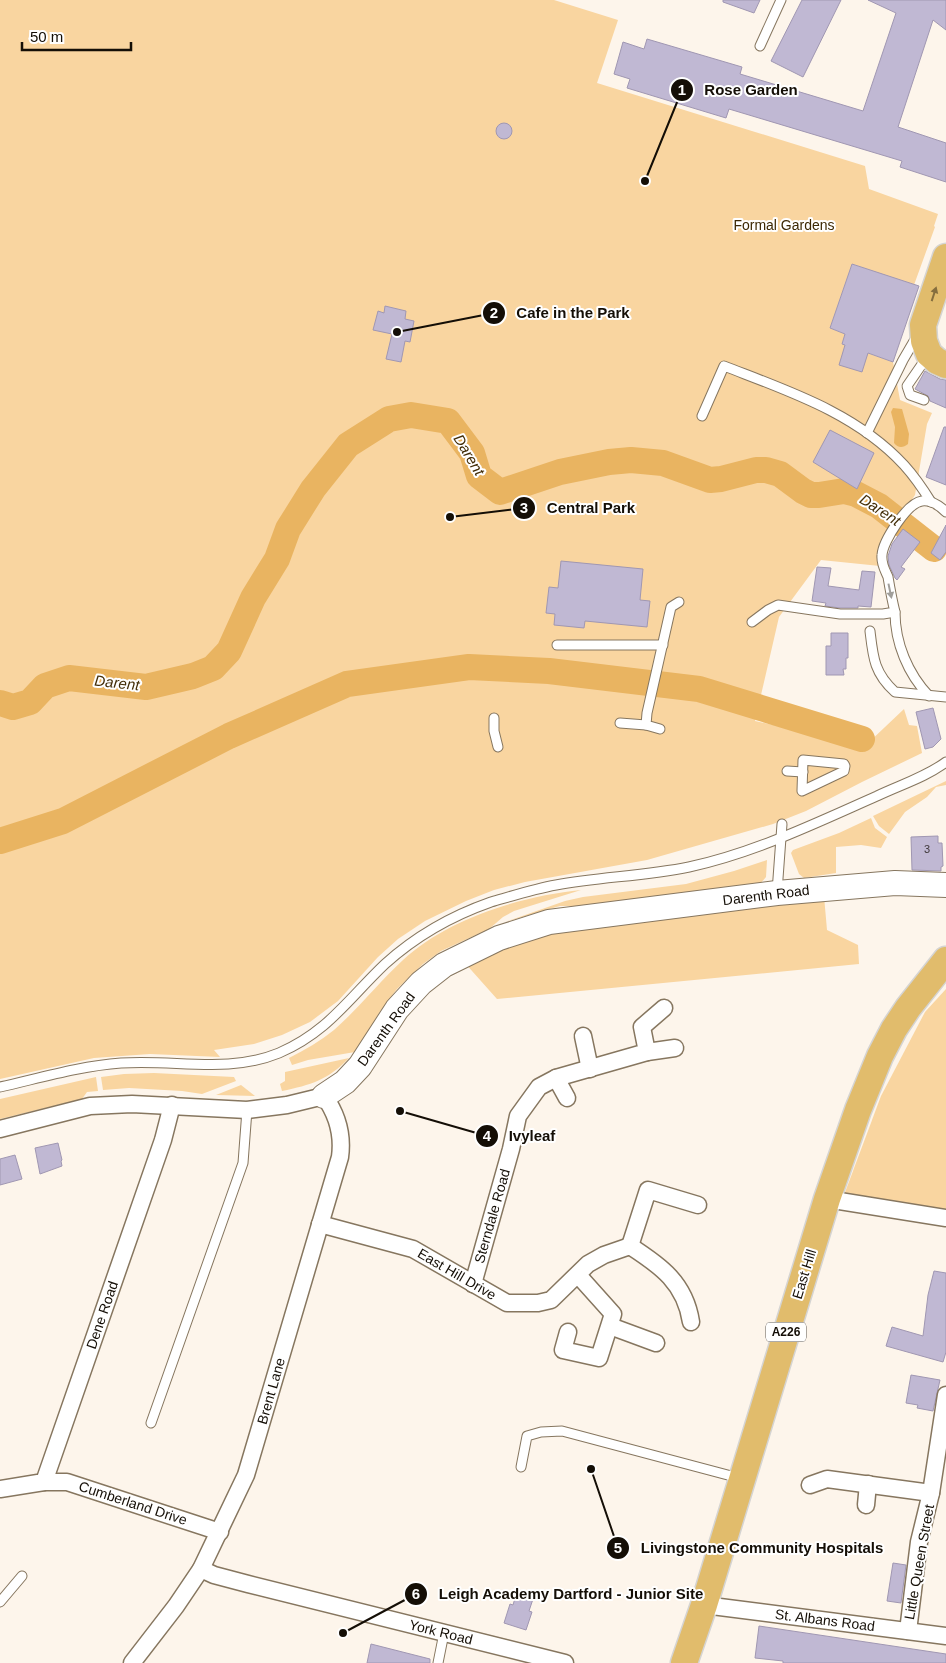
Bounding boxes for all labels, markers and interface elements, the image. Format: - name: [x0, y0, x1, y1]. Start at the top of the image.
- scale bar: [22, 20, 131, 52]
- text: 50 m: [30, 28, 63, 45]
- callout: Rose Garden: [669, 75, 807, 105]
- text: 1: [678, 81, 686, 98]
- text: Rose Garden: [704, 81, 798, 98]
- park label: Formal Gardens: [733, 217, 835, 233]
- one-way arrow: [930, 286, 938, 301]
- callout: Cafe in the Park: [481, 298, 640, 328]
- text: 2: [490, 304, 498, 321]
- text: Cafe in the Park: [516, 304, 630, 321]
- water label: Darent: [451, 431, 489, 479]
- water label: Darent: [857, 490, 904, 529]
- callout: Central Park: [512, 493, 645, 523]
- text: 3: [520, 499, 528, 516]
- text: Central Park: [547, 499, 636, 516]
- one-way arrow: [887, 584, 895, 600]
- water label: Darent: [94, 672, 141, 693]
- house number: 3: [924, 843, 930, 855]
- street label: Darenth Road: [722, 882, 810, 908]
- street label: Darenth Road: [354, 989, 418, 1069]
- callout: Ivyleaf: [474, 1121, 566, 1151]
- text: 4: [483, 1127, 492, 1144]
- text: Ivyleaf: [509, 1127, 556, 1144]
- street label: Sterndale Road: [471, 1167, 513, 1265]
- street label: East Hill Drive: [415, 1245, 499, 1303]
- street label: East Hill: [789, 1247, 819, 1301]
- street label: Dene Road: [83, 1279, 121, 1351]
- road number: A226: [766, 1322, 806, 1341]
- street label: Brent Lane: [254, 1356, 288, 1426]
- street label: Cumberland Drive: [77, 1478, 189, 1528]
- street label: Little Queen Street: [901, 1503, 937, 1621]
- callout: Livingstone Community Hospitals: [606, 1533, 893, 1563]
- text: 5: [614, 1539, 622, 1556]
- text: Livingstone Community Hospitals: [641, 1539, 883, 1556]
- callout: Leigh Academy Dartford - Junior Site: [404, 1579, 714, 1609]
- text: 6: [412, 1585, 420, 1602]
- text: Leigh Academy Dartford - Junior Site: [439, 1585, 703, 1602]
- street label: St. Albans Road: [774, 1606, 876, 1634]
- street label: York Road: [408, 1616, 474, 1648]

